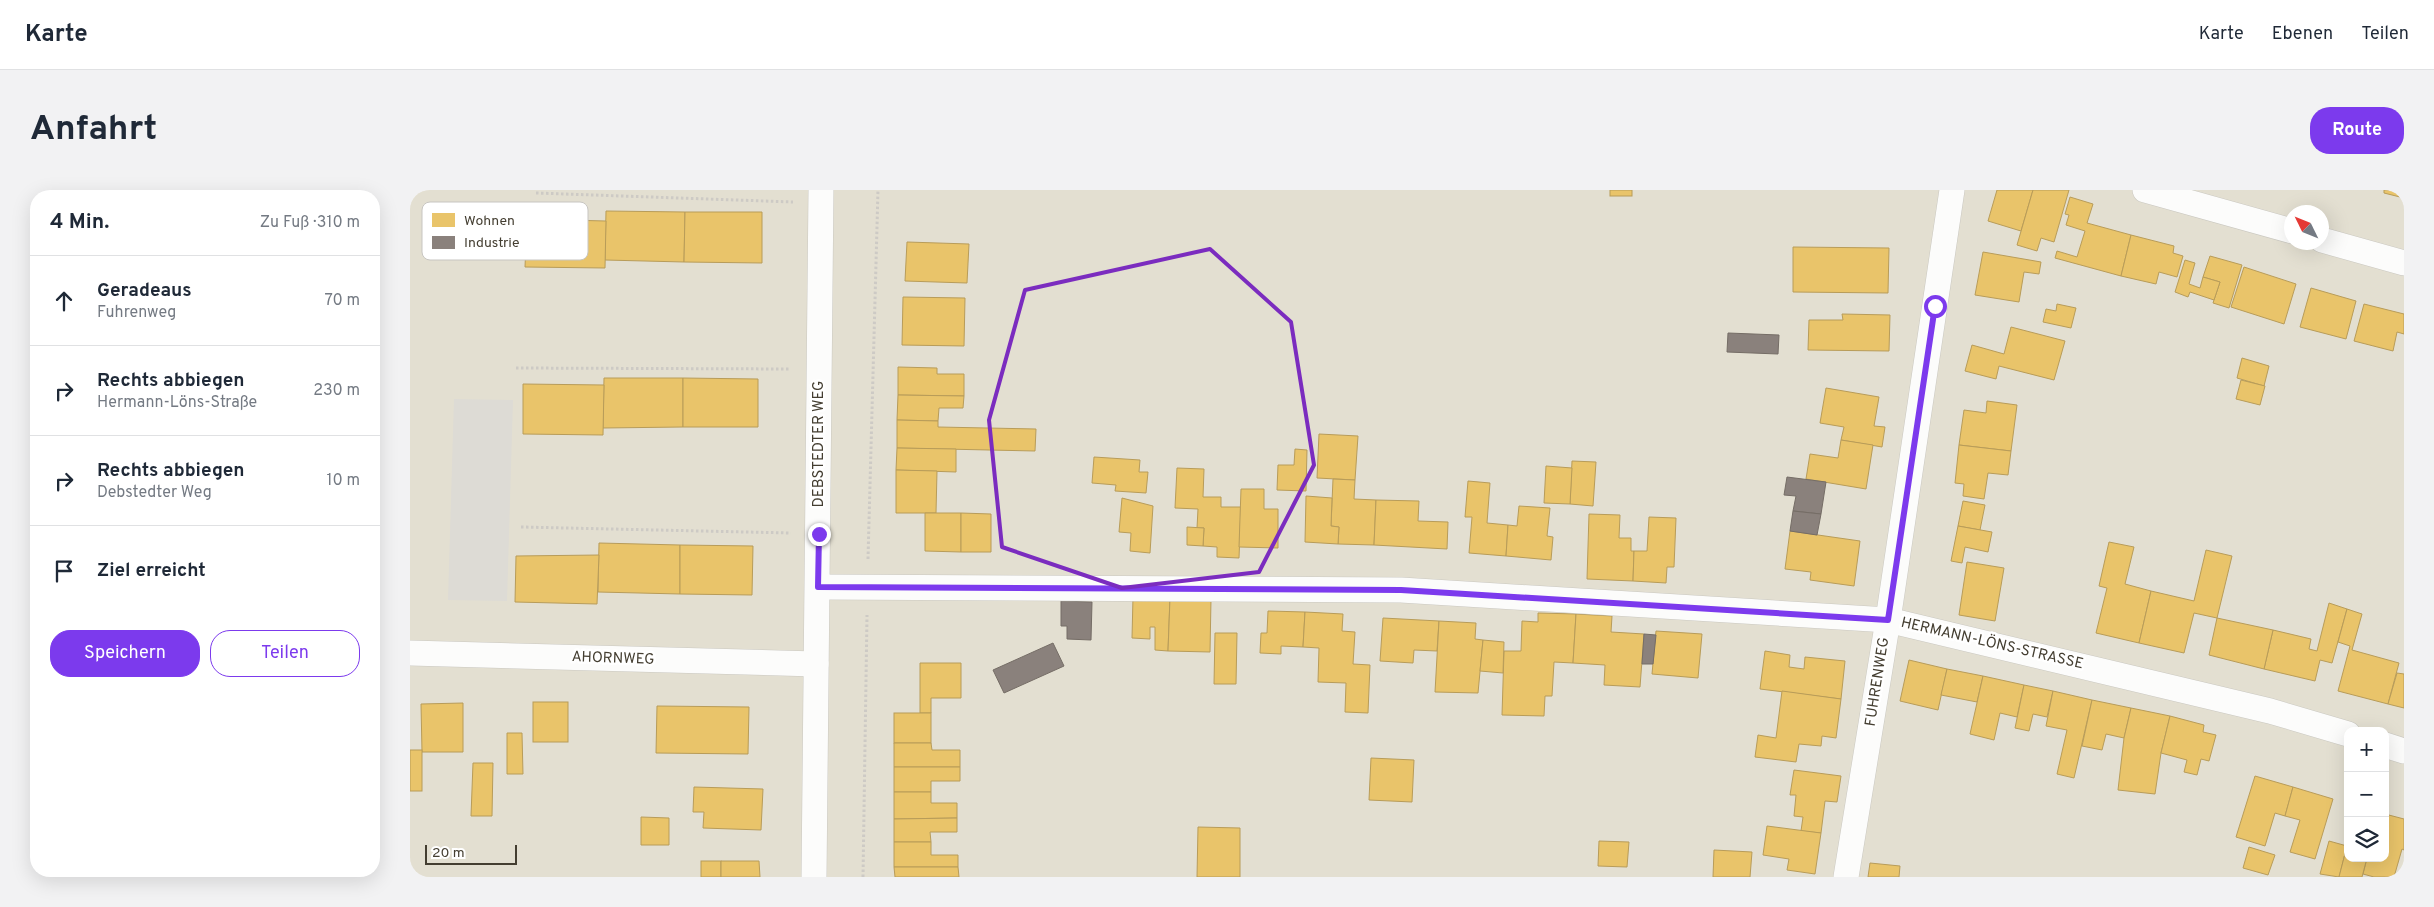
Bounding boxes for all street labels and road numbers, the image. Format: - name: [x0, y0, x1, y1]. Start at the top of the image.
- street label: DEBSTEDTER WEG: [810, 381, 829, 507]
- street label: HERMANN-LÖNS-STRASSE: [1899, 613, 2085, 674]
- street label: FUHRENWEG: [1862, 636, 1894, 728]
- street label: AHORNWEG: [571, 648, 655, 670]

